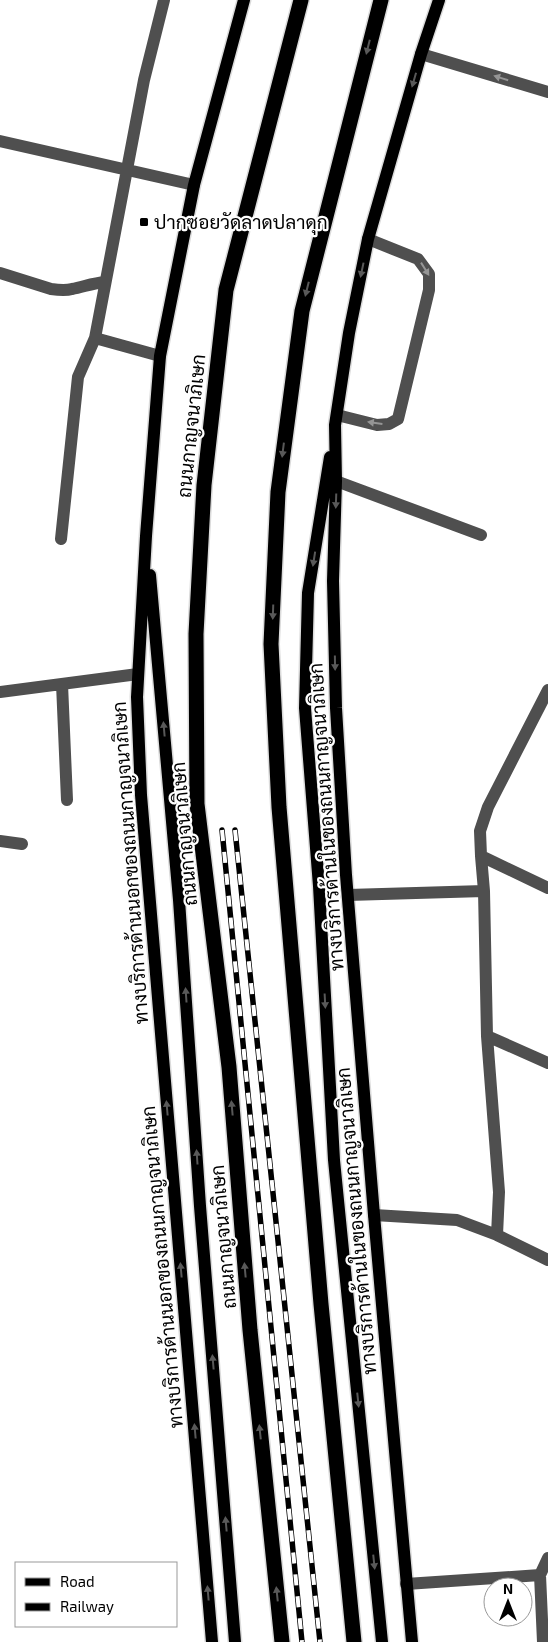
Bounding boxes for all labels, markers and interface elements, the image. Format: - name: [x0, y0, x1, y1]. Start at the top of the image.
- one-way arrow: [364, 40, 372, 55]
- one-way arrow: [410, 72, 418, 88]
- one-way arrow: [494, 73, 509, 81]
- place label: ปากซอยวัดลาดปลาดุก: [154, 210, 328, 235]
- marker: ปากซอยวัดลาดปลาดุก: [138, 216, 150, 228]
- one-way arrow: [358, 263, 366, 278]
- one-way arrow: [420, 263, 429, 276]
- one-way arrow: [303, 282, 311, 297]
- street label: ถนนกาญจนาภิเษก: [172, 353, 210, 499]
- one-way arrow: [366, 419, 382, 427]
- one-way arrow: [279, 442, 287, 458]
- one-way arrow: [331, 493, 339, 509]
- one-way arrow: [309, 552, 317, 568]
- one-way arrow: [268, 604, 276, 620]
- one-way arrow: [331, 655, 339, 671]
- street label: ทางบริการด้านในของถนนกาญจนาภิเษก: [303, 662, 349, 972]
- street label: ทางบริการด้านนอกของถนนกาญจนาภิเษก: [107, 701, 153, 1025]
- one-way arrow: [160, 720, 168, 736]
- street label: ถนนกาญจนาภิเษก: [166, 761, 202, 907]
- one-way arrow: [182, 987, 190, 1003]
- one-way arrow: [321, 993, 329, 1009]
- street label: ทางบริการด้านในของถนนกาญจนาภิเษก: [331, 1066, 381, 1376]
- one-way arrow: [163, 1099, 171, 1115]
- one-way arrow: [228, 1100, 236, 1116]
- street label: ทางบริการด้านนอกของถนนกาญจนาภิเษก: [136, 1105, 188, 1429]
- one-way arrow: [193, 1149, 201, 1165]
- street label: ถนนกาญจนาภิเษก: [205, 1164, 241, 1310]
- one-way arrow: [177, 1261, 185, 1277]
- one-way arrow: [241, 1262, 249, 1278]
- one-way arrow: [209, 1353, 217, 1369]
- one-way arrow: [354, 1393, 362, 1409]
- one-way arrow: [190, 1423, 198, 1439]
- one-way arrow: [256, 1424, 264, 1440]
- one-way arrow: [222, 1515, 230, 1531]
- one-way arrow: [370, 1554, 378, 1570]
- legend: [15, 1562, 178, 1627]
- text: Road: [60, 1572, 95, 1590]
- north arrow: [483, 1577, 533, 1627]
- text: N: [503, 1580, 513, 1597]
- one-way arrow: [204, 1585, 212, 1601]
- one-way arrow: [273, 1585, 281, 1601]
- text: Railway: [60, 1597, 114, 1615]

